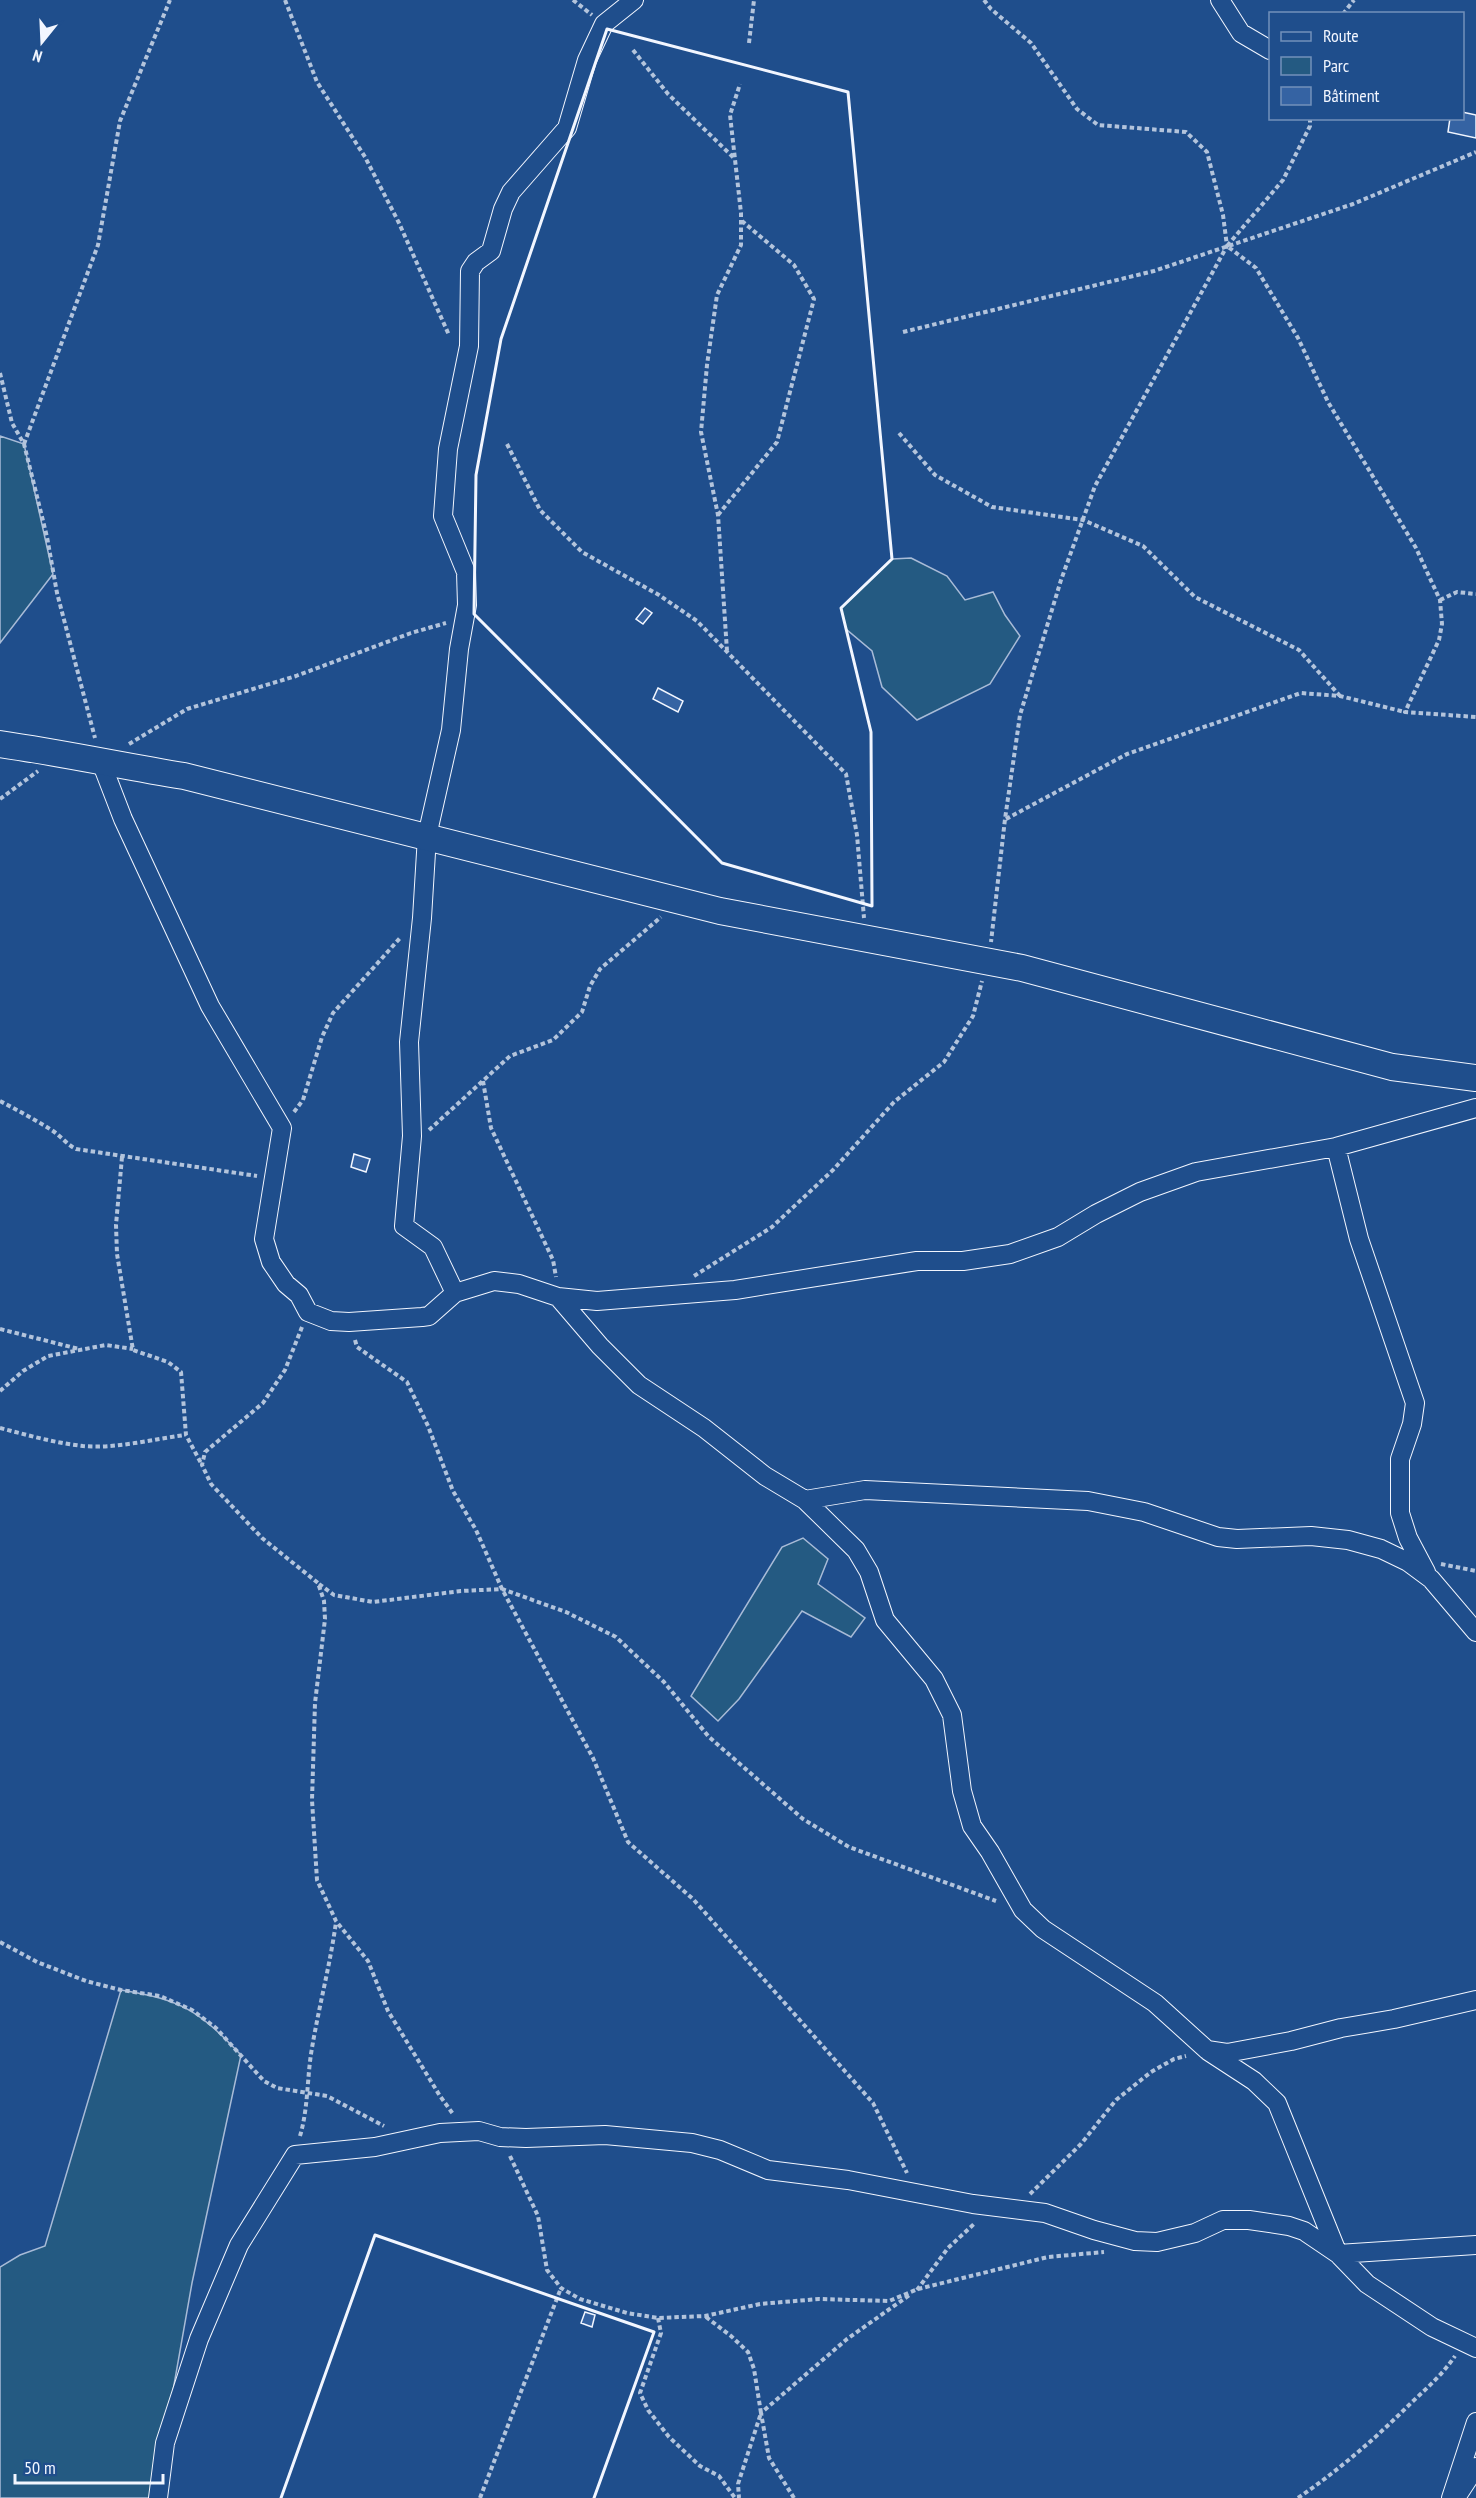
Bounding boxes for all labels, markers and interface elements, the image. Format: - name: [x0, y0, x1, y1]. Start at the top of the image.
- north arrow: [12, 12, 72, 72]
- legend: [1269, 12, 1464, 120]
- text: Route: [1323, 24, 1359, 47]
- text: N: [30, 45, 45, 67]
- text: Parc: [1323, 54, 1350, 77]
- text: Bâtiment: [1323, 84, 1380, 107]
- scale bar: [15, 2447, 164, 2485]
- text: 50 m: [24, 2456, 56, 2479]

